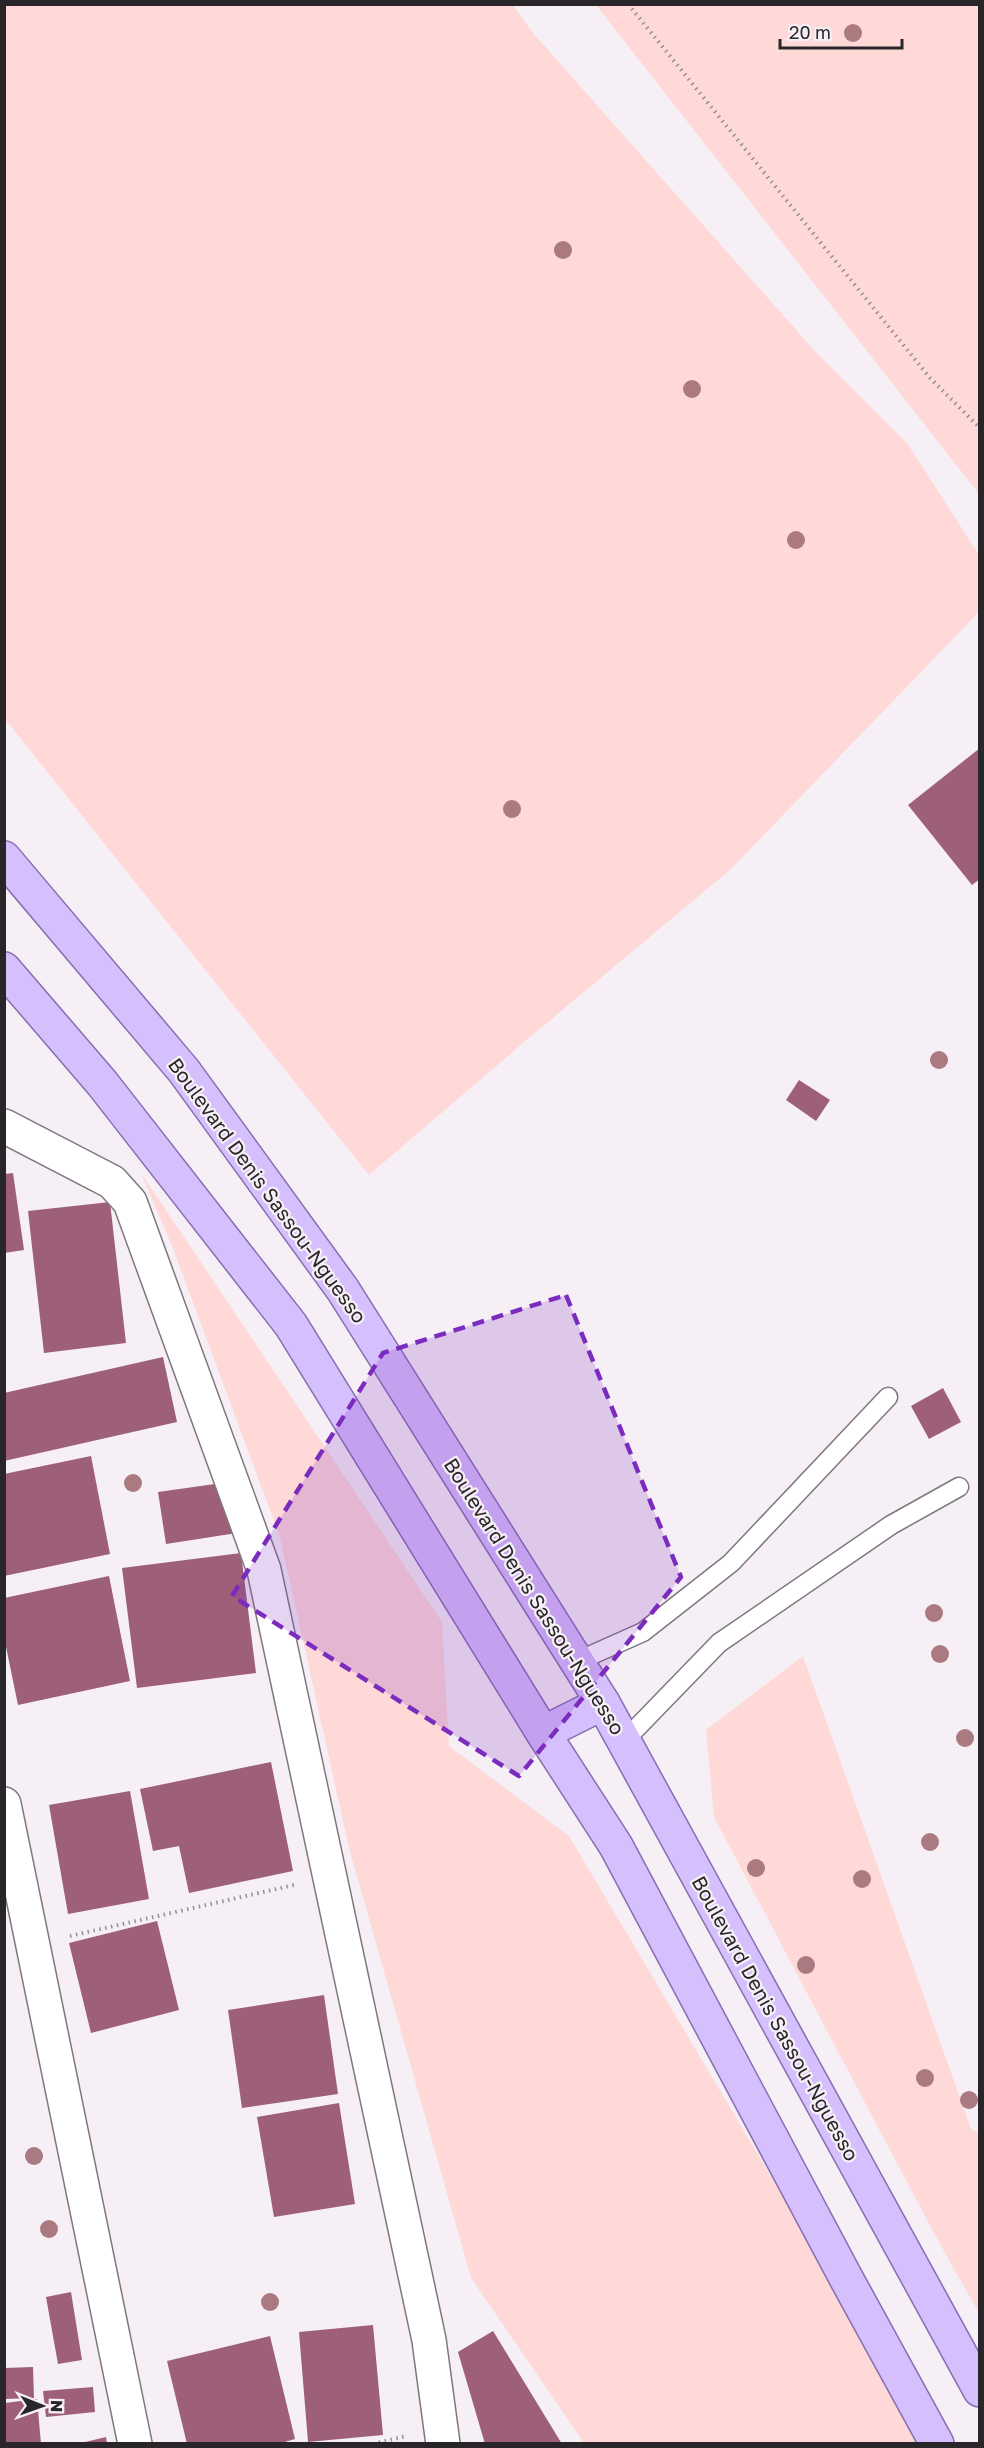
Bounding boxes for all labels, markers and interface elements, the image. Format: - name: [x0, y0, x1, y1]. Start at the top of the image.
- scale bar: [780, 12, 902, 50]
- text: 20 m: [789, 21, 831, 43]
- street label: Boulevard Denis Sassou-Nguesso: [164, 1053, 372, 1327]
- street label: Boulevard Denis Sassou-Nguesso: [440, 1453, 630, 1739]
- street label: Boulevard Denis Sassou-Nguesso: [687, 1871, 865, 2165]
- north arrow: [12, 2376, 72, 2436]
- text: N: [47, 2400, 67, 2413]

